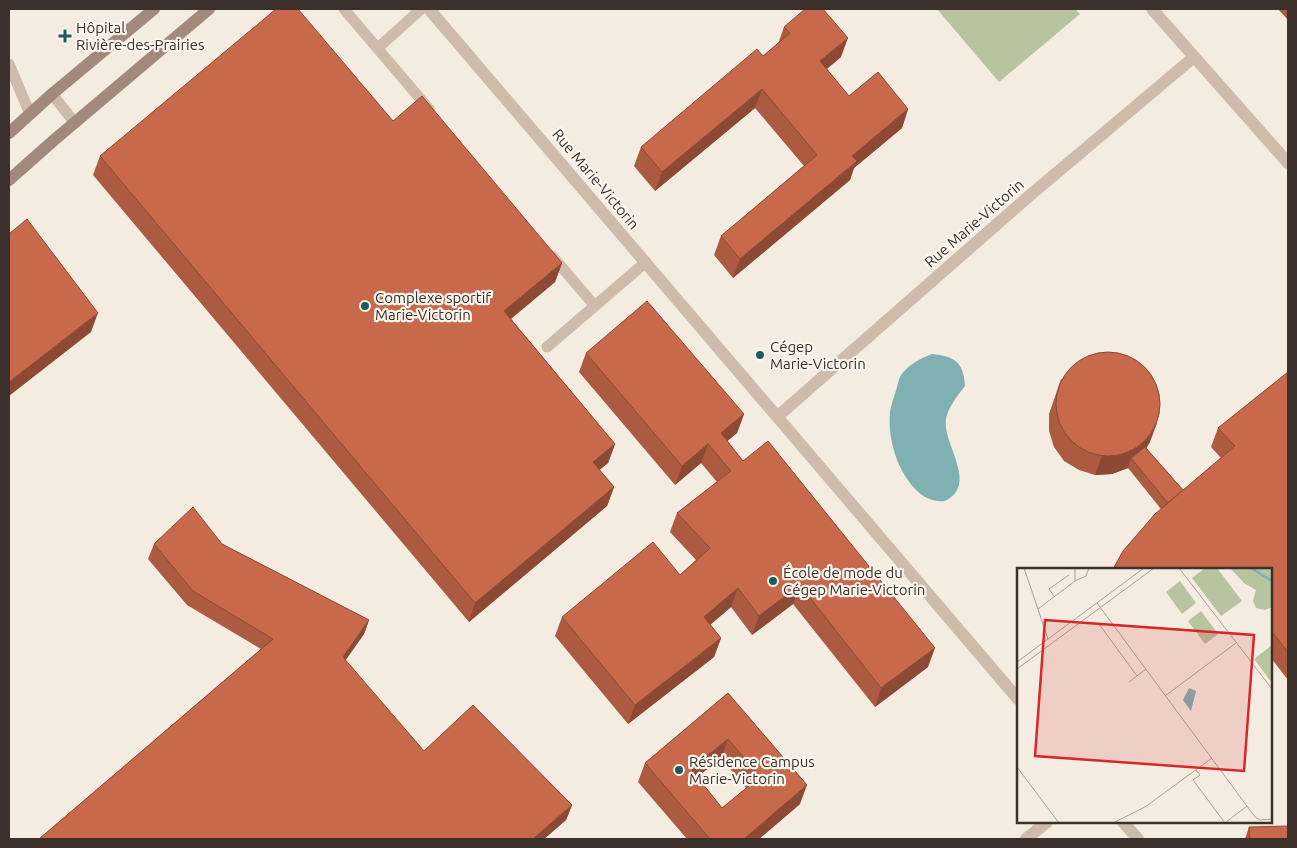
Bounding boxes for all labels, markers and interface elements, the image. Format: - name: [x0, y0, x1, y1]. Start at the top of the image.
- place label: Hôpital Rivière-des-Prairies: [76, 19, 205, 53]
- marker: Hôpital Rivière-des-Prairies: [58, 29, 72, 43]
- street label: Rue Marie-Victorin: [549, 125, 643, 233]
- street label: Rue Marie-Victorin: [921, 175, 1027, 271]
- place label: Complexe sportif Marie-Victorin: [375, 289, 491, 323]
- marker: Complexe sportif Marie-Victorin: [359, 300, 371, 312]
- place label: Cégep Marie-Victorin: [770, 338, 866, 372]
- marker: Cégep Marie-Victorin: [754, 349, 766, 361]
- place label: École de mode du Cégep Marie-Victorin: [783, 564, 925, 598]
- inset map: [1017, 568, 1272, 823]
- marker: École de mode du Cégep Marie-Victorin: [767, 575, 779, 587]
- place label: Résidence Campus Marie-Victorin: [689, 753, 815, 787]
- marker: Résidence Campus Marie-Victorin: [673, 764, 685, 776]

